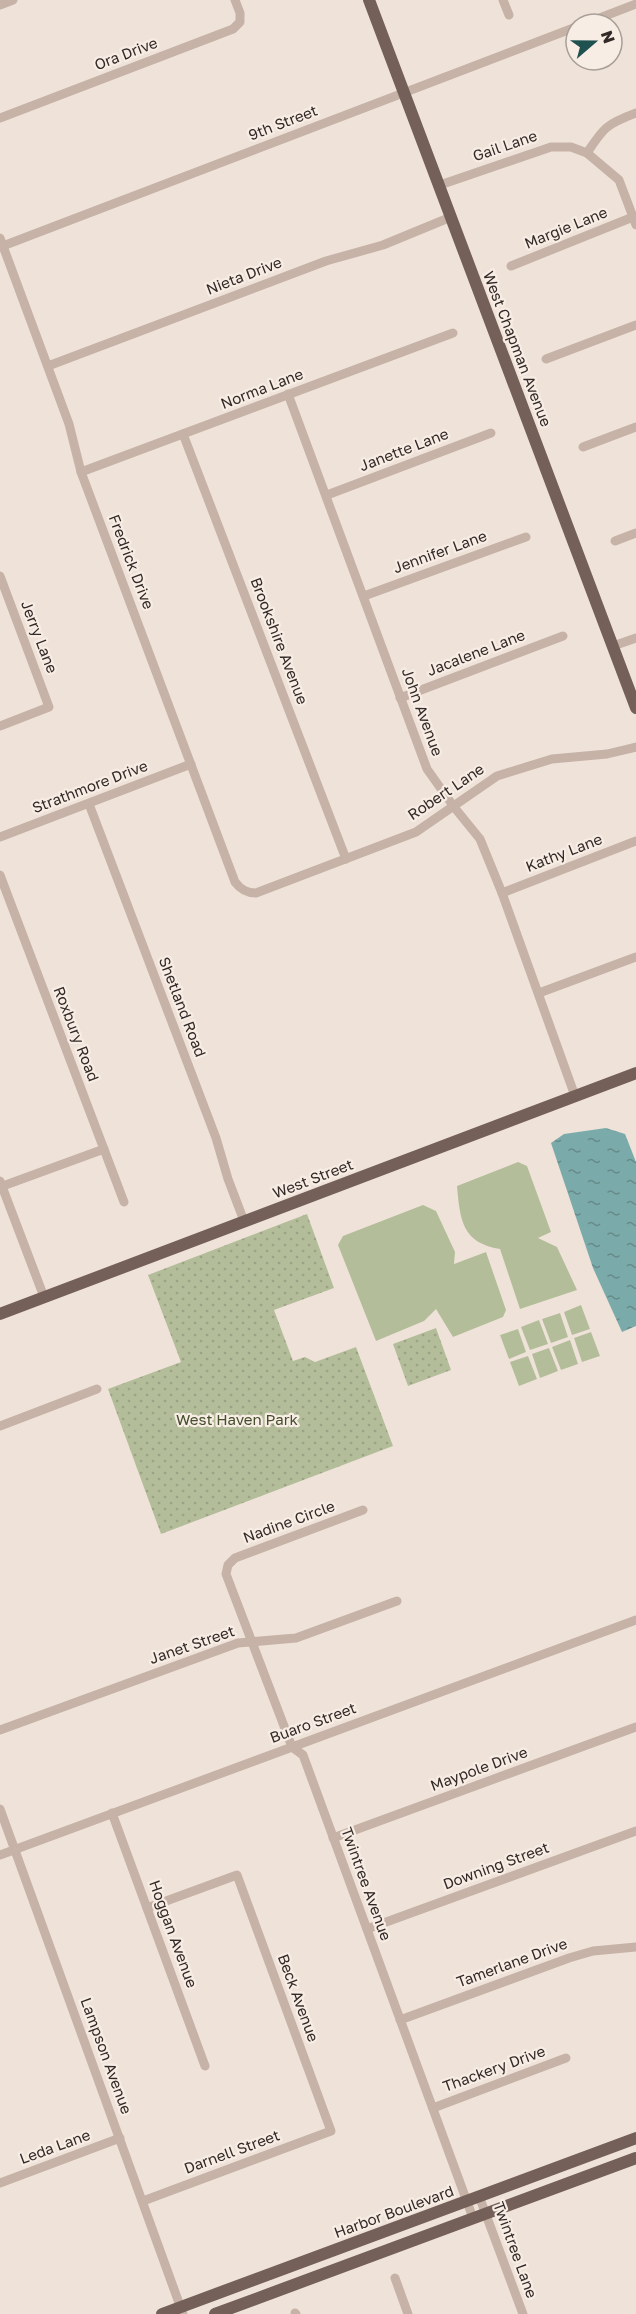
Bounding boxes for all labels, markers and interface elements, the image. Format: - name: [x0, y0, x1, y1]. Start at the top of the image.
- north arrow: [564, 12, 624, 72]
- text: N: [597, 28, 620, 46]
- street label: Ora Drive: [92, 33, 160, 73]
- street label: 9th Street: [246, 101, 320, 143]
- street label: Gail Lane: [470, 126, 539, 164]
- street label: Margie Lane: [522, 202, 610, 252]
- street label: Nieta Drive: [203, 252, 284, 298]
- street label: West Chapman Avenue: [480, 268, 556, 429]
- street label: Norma Lane: [218, 364, 306, 412]
- street label: Janette Lane: [356, 424, 451, 474]
- street label: Fredrick Drive: [106, 512, 158, 612]
- street label: Jennifer Lane: [390, 526, 489, 576]
- street label: Brookshire Avenue: [247, 575, 313, 707]
- street label: Jerry Lane: [18, 598, 62, 676]
- street label: Jacalene Lane: [424, 625, 527, 679]
- street label: John Avenue: [399, 665, 447, 758]
- street label: Strathmore Drive: [29, 756, 150, 816]
- street label: Robert Lane: [404, 759, 487, 823]
- street label: Kathy Lane: [523, 829, 605, 875]
- street label: Shetland Road: [156, 954, 210, 1059]
- street label: Roxbury Road: [51, 983, 103, 1084]
- street label: West Street: [270, 1155, 355, 1202]
- park label: West Haven Park: [176, 1410, 299, 1428]
- street label: Nadine Circle: [240, 1496, 337, 1546]
- street label: Janet Street: [147, 1621, 237, 1667]
- street label: Buaro Street: [267, 1698, 358, 1746]
- street label: Maypole Drive: [428, 1742, 530, 1794]
- street label: Twintree Avenue: [338, 1825, 396, 1943]
- street label: Downing Street: [440, 1838, 551, 1893]
- street label: Hoggan Avenue: [146, 1877, 202, 1990]
- street label: Tamerlane Drive: [454, 1934, 570, 1990]
- street label: Beck Avenue: [275, 1951, 323, 2044]
- street label: Lampson Avenue: [78, 1995, 136, 2117]
- street label: Thackery Drive: [440, 2041, 548, 2095]
- street label: Leda Lane: [17, 2125, 93, 2167]
- street label: Darnell Street: [181, 2125, 282, 2177]
- street label: Harbor Boulevard: [331, 2181, 456, 2241]
- street label: Twintree Lane: [490, 2199, 542, 2301]

